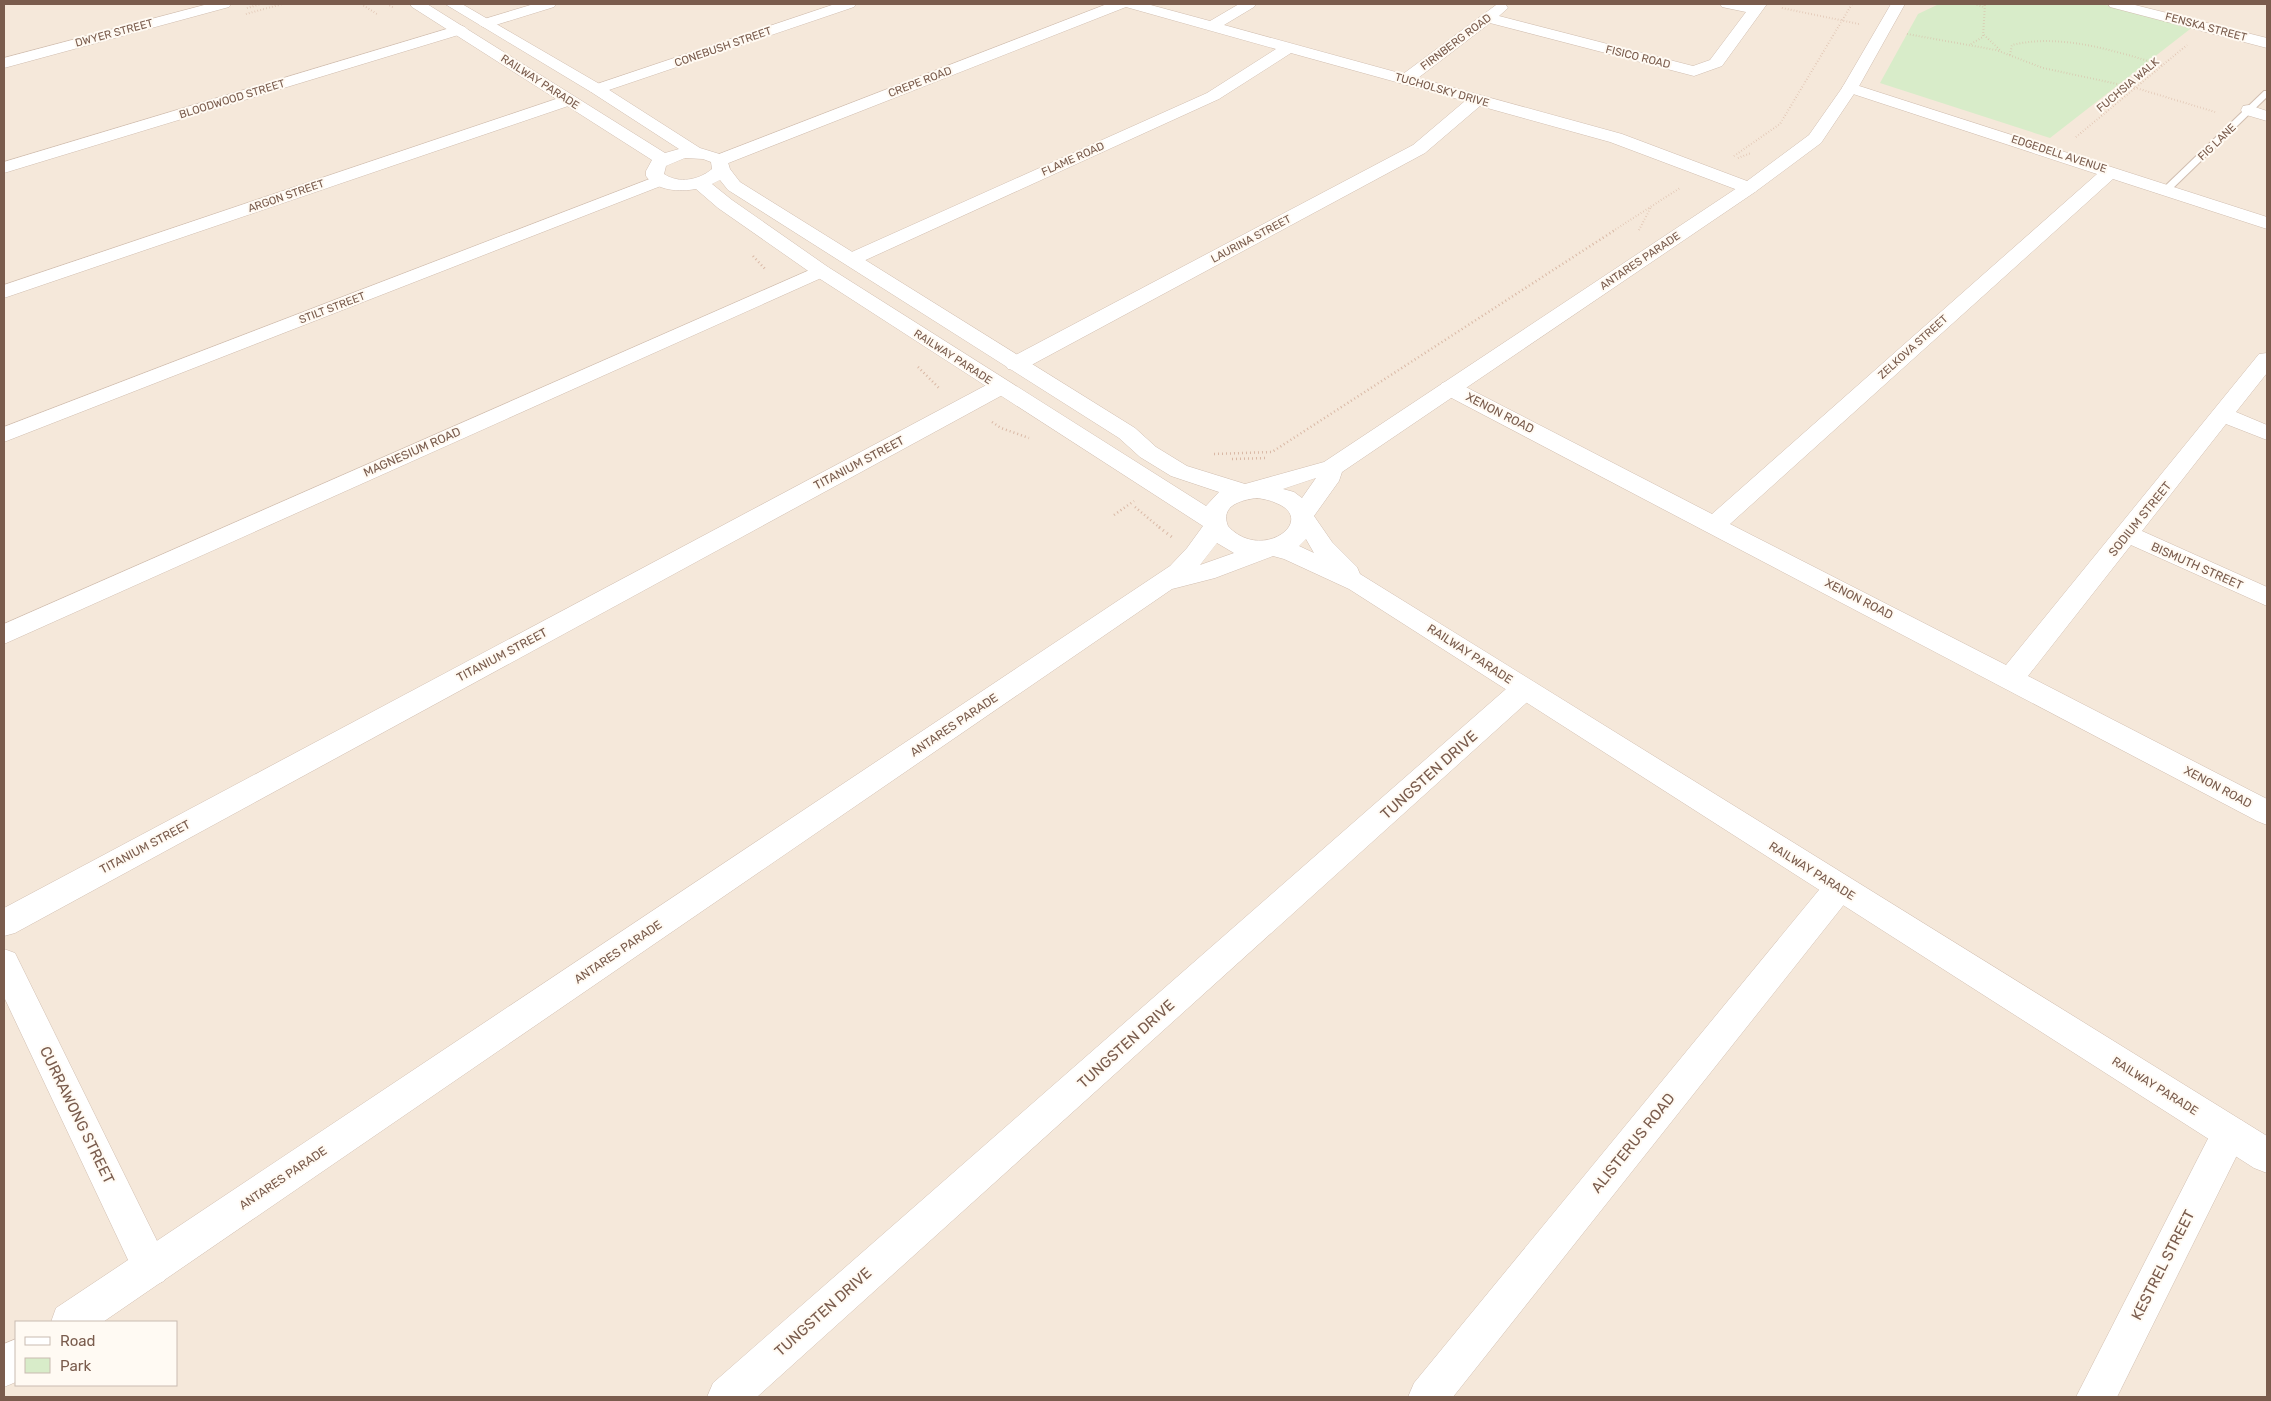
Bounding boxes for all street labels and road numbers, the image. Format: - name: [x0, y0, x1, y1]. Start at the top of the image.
- street label: FENSKA STREET: [2164, 10, 2249, 44]
- street label: FIRNBERG ROAD: [1418, 11, 1494, 73]
- street label: DWYER STREET: [74, 16, 155, 50]
- street label: CONEBUSH STREET: [673, 24, 774, 70]
- street label: FISICO ROAD: [1604, 43, 1672, 71]
- street label: RAILWAY PARADE: [498, 52, 582, 112]
- street label: FUCHSIA WALK: [2094, 55, 2162, 115]
- street label: CREPE ROAD: [886, 64, 954, 100]
- street label: TUCHOLSKY DRIVE: [1393, 70, 1491, 110]
- street label: BLOODWOOD STREET: [178, 77, 287, 121]
- street label: FIG LANE: [2195, 121, 2239, 163]
- street label: EDGEDELL AVENUE: [2009, 132, 2109, 176]
- street label: FLAME ROAD: [1040, 139, 1106, 179]
- street label: ARGON STREET: [246, 177, 326, 215]
- street label: LAURINA STREET: [1209, 212, 1294, 266]
- street label: ANTARES PARADE: [1597, 229, 1683, 293]
- street label: STILT STREET: [297, 289, 368, 327]
- street label: ZELKOVA STREET: [1875, 312, 1951, 382]
- street label: RAILWAY PARADE: [911, 327, 995, 387]
- street label: XENON ROAD: [1464, 390, 1536, 436]
- street label: MAGNESIUM ROAD: [361, 424, 463, 480]
- street label: TITANIUM STREET: [811, 433, 907, 493]
- street label: SODIUM STREET: [2106, 479, 2174, 559]
- street label: BISMUTH STREET: [2149, 540, 2245, 593]
- street label: XENON ROAD: [1823, 576, 1895, 622]
- street label: RAILWAY PARADE: [1425, 621, 1515, 687]
- street label: TITANIUM STREET: [454, 625, 550, 685]
- street label: ANTARES PARADE: [908, 690, 1000, 760]
- street label: TUNGSTEN DRIVE: [1377, 727, 1481, 823]
- street label: XENON ROAD: [2182, 763, 2254, 811]
- street label: TITANIUM STREET: [97, 817, 193, 877]
- street label: RAILWAY PARADE: [1766, 839, 1858, 903]
- street label: ANTARES PARADE: [572, 917, 664, 987]
- street label: TUNGSTEN DRIVE: [1074, 996, 1178, 1092]
- street label: CURRAWONG STREET: [36, 1043, 118, 1187]
- street label: RAILWAY PARADE: [2109, 1054, 2201, 1118]
- street label: ALISTERUS ROAD: [1587, 1090, 1679, 1196]
- street label: ANTARES PARADE: [237, 1143, 329, 1213]
- street label: KESTREL STREET: [2127, 1207, 2199, 1323]
- street label: TUNGSTEN DRIVE: [771, 1264, 875, 1360]

